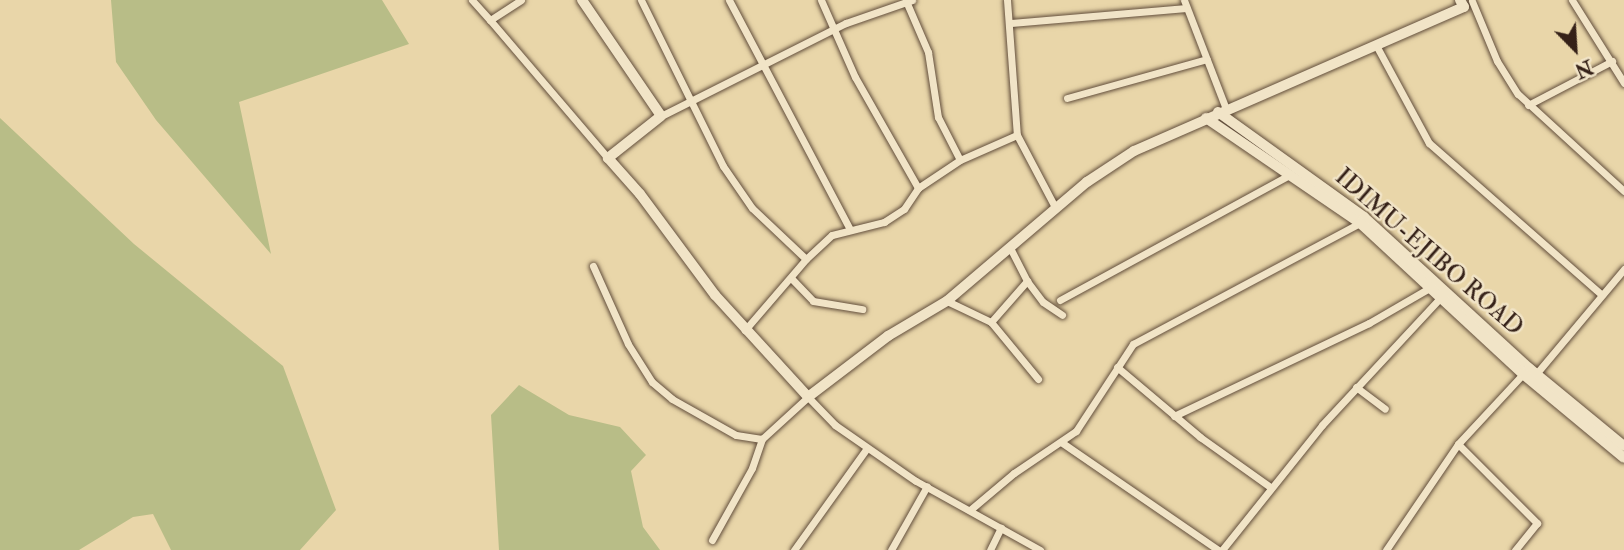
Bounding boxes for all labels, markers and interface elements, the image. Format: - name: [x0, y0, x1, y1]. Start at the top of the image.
- north arrow: [1540, 14, 1610, 84]
- text: N: [1571, 54, 1596, 83]
- street label: IDIMU-EJIBO ROAD: [1329, 162, 1529, 342]

